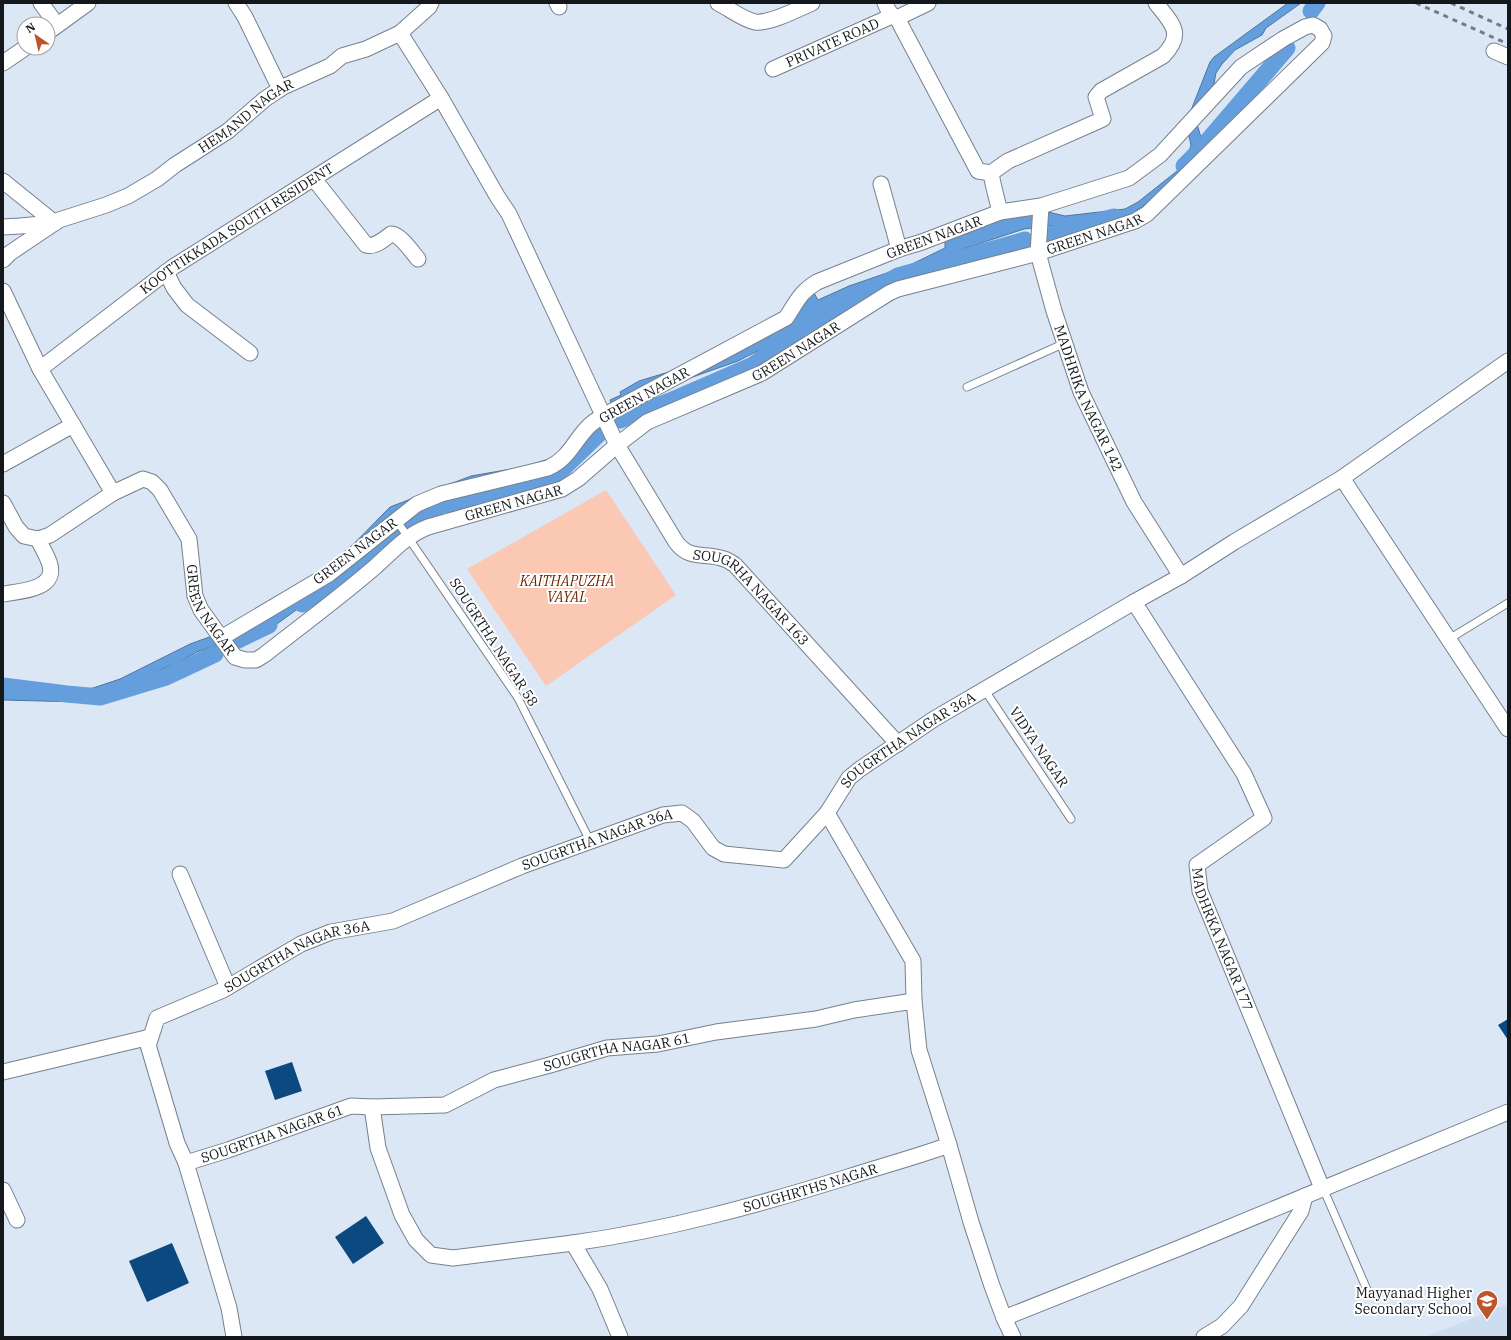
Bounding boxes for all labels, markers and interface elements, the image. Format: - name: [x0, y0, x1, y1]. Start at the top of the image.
- street label: PRIVATE ROAD: [783, 14, 882, 71]
- north arrow: [16, 16, 56, 56]
- text: N: [23, 19, 38, 36]
- street label: HEMAND NAGAR: [195, 74, 297, 157]
- street label: KOOTTIKKADA SOUTH RESIDENT: [136, 159, 337, 298]
- street label: GREEN NAGAR: [1044, 209, 1147, 259]
- street label: GREEN NAGAR: [884, 211, 985, 263]
- street label: GREEN NAGAR: [749, 317, 844, 385]
- street label: MADHRIKA NAGAR 142: [1050, 322, 1127, 474]
- street label: GREEN NAGAR: [596, 362, 693, 427]
- street label: GREEN NAGAR: [463, 480, 565, 525]
- street label: GREEN NAGAR: [309, 513, 401, 588]
- street label: SOUGRHA NAGAR 163: [692, 545, 813, 649]
- street label: GREEN NAGAR: [183, 563, 240, 659]
- park label: KAITHAPUZHA VAYAL: [519, 572, 614, 606]
- street label: SOUGRTHA NAGAR 58: [446, 574, 542, 710]
- street label: SOUGRTHA NAGAR 36A: [836, 688, 979, 791]
- street label: VIDYA NAGAR: [1005, 703, 1073, 791]
- street label: SOUGRTHA NAGAR 36A: [519, 805, 674, 874]
- street label: MADHRKA NAGAR 177: [1188, 866, 1257, 1013]
- street label: SOUGRTHA NAGAR 36A: [221, 916, 371, 996]
- street label: SOUGRTHA NAGAR 61: [541, 1029, 692, 1075]
- street label: SOUGRTHA NAGAR 61: [199, 1100, 346, 1167]
- street label: SOUGHRTHS NAGAR: [741, 1159, 880, 1216]
- place label: Mayyanad Higher Secondary School: [1355, 1284, 1473, 1318]
- school or university icon: Mayyanad Higher Secondary School: [1474, 1288, 1500, 1321]

